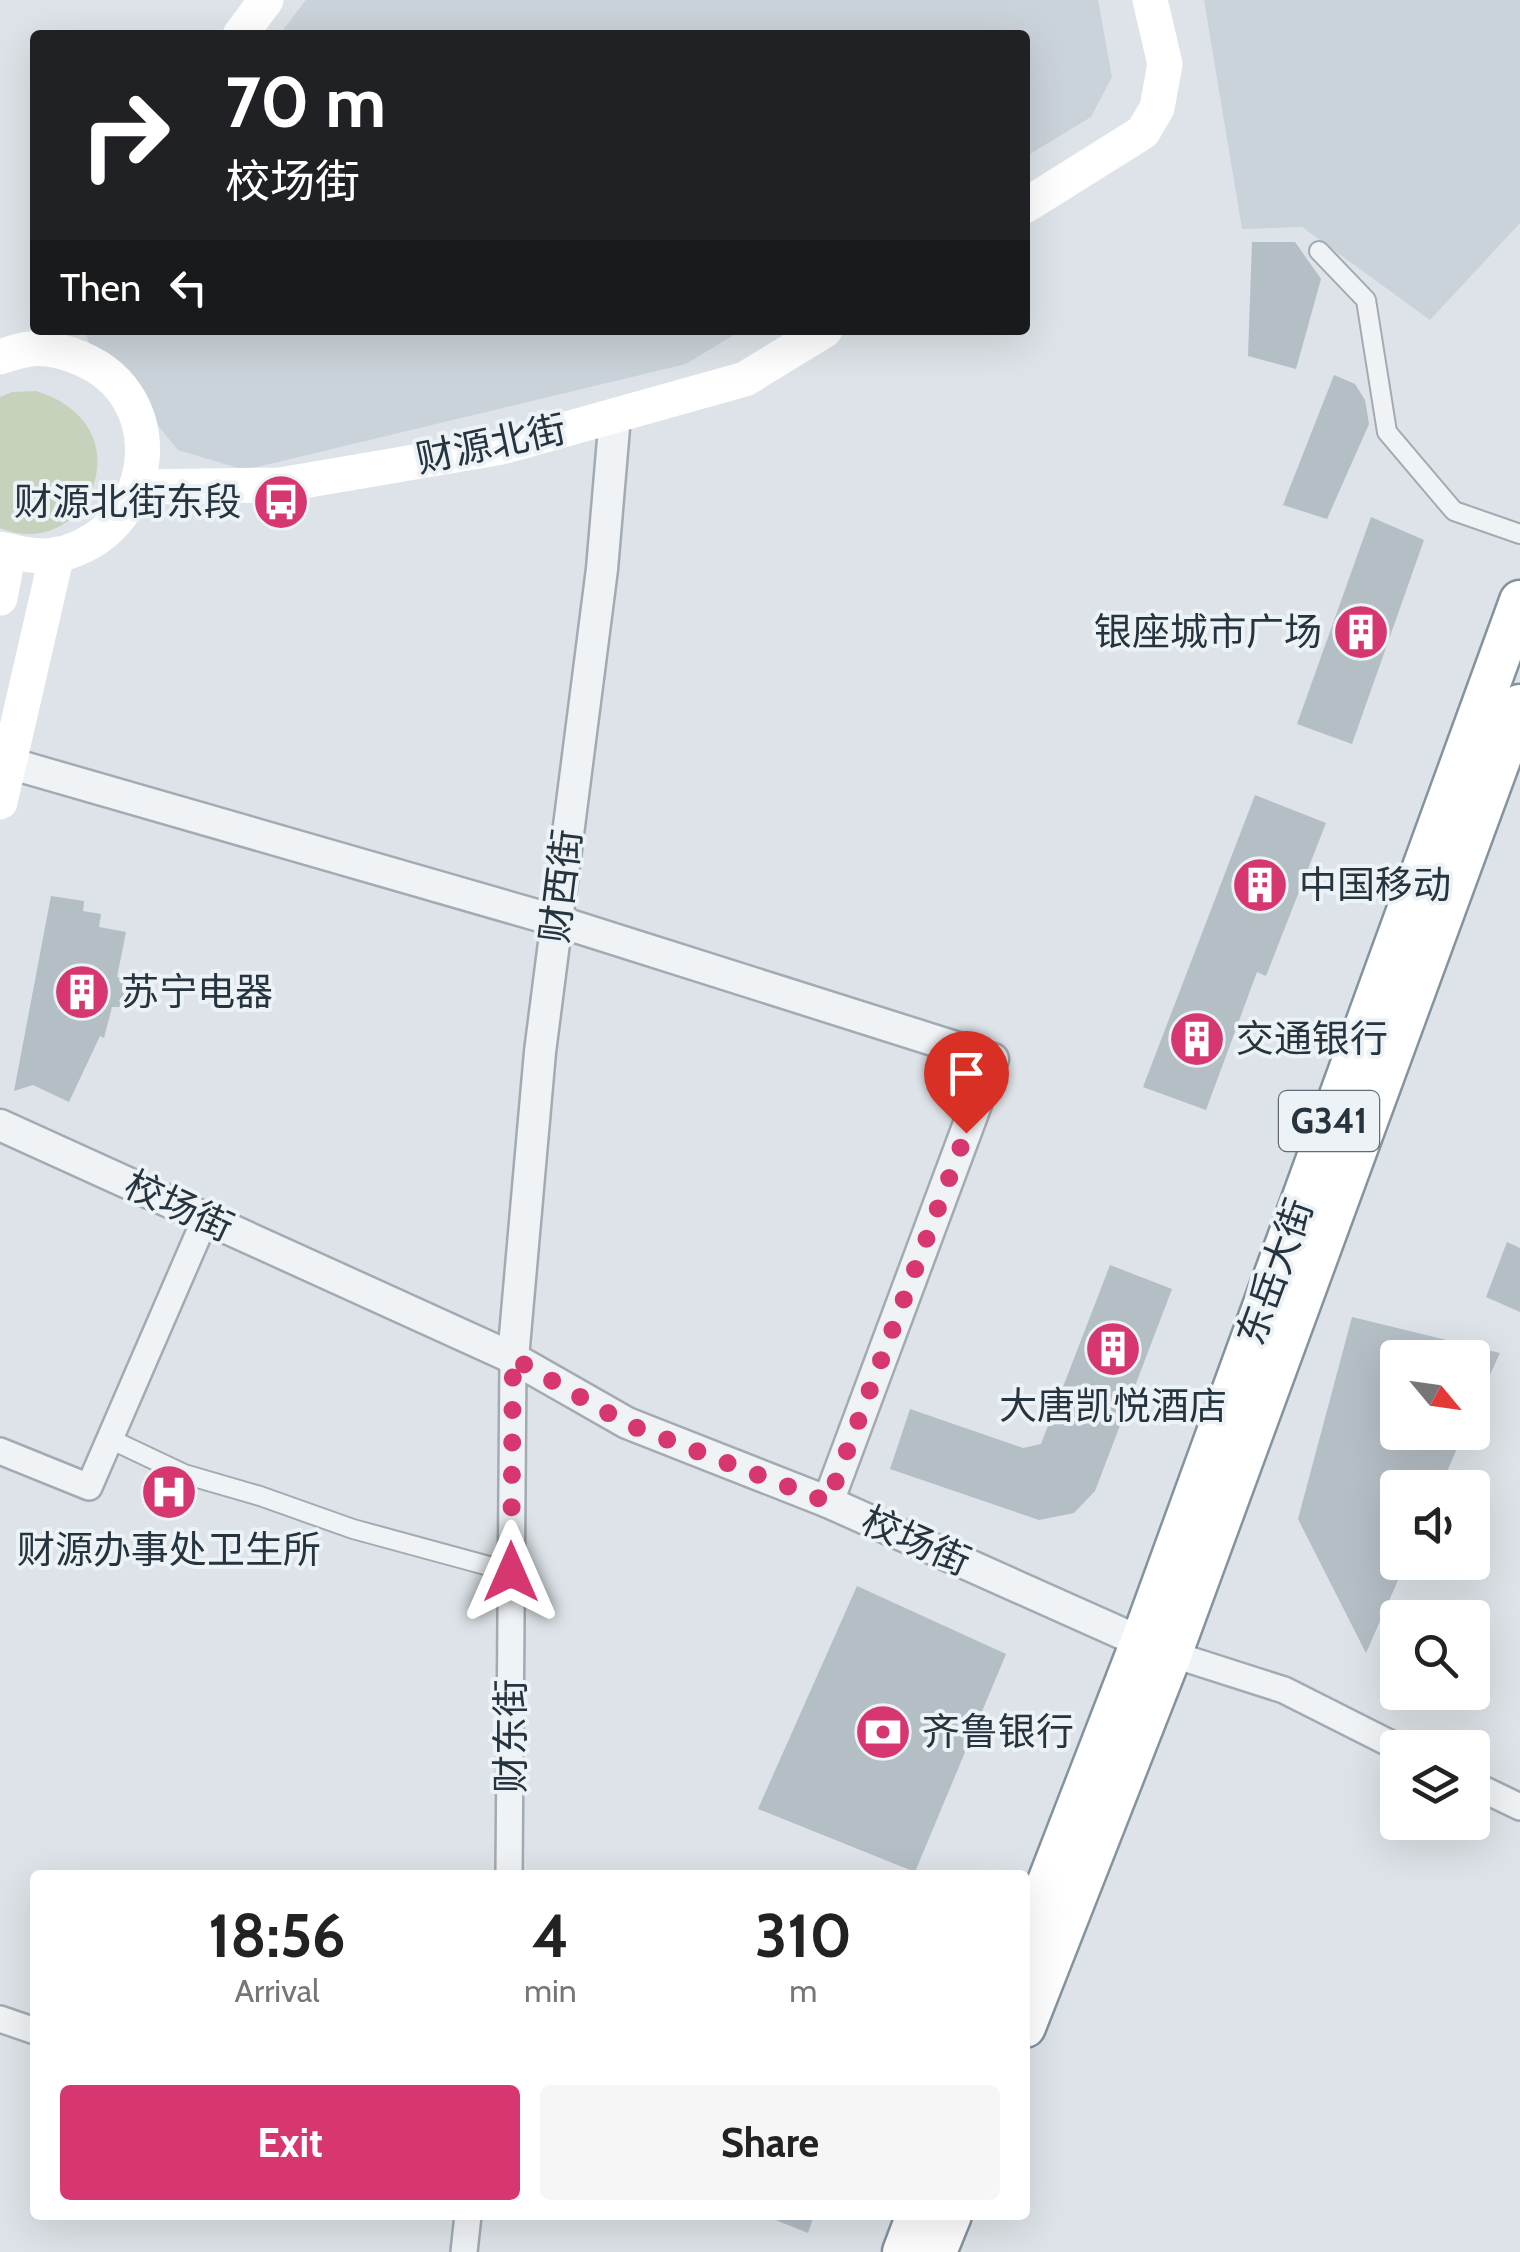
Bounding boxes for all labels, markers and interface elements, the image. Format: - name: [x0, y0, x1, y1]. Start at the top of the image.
- text: 70 m: [225, 59, 386, 145]
- icon: right: [60, 70, 190, 200]
- text: 校场街: [225, 154, 360, 208]
- icon: left: [161, 260, 216, 315]
- text: Then: [60, 264, 141, 311]
- street label: 财源北街: [412, 405, 570, 482]
- bus stop icon: 财源北街东段: [251, 472, 311, 532]
- place label: 财源北街东段: [14, 478, 242, 525]
- building icon: 银座城市广场: [1331, 602, 1391, 662]
- place label: 银座城市广场: [1094, 608, 1322, 655]
- street label: 财西街: [530, 826, 591, 945]
- building icon: 中国移动: [1230, 855, 1290, 915]
- place label: 中国移动: [1299, 861, 1451, 908]
- building icon: 苏宁电器: [52, 962, 112, 1022]
- place label: 苏宁电器: [121, 968, 273, 1015]
- building icon: 交通银行: [1167, 1009, 1227, 1069]
- place label: 交通银行: [1236, 1015, 1388, 1062]
- pin: [924, 1031, 1009, 1134]
- icon: arrive: [939, 1046, 994, 1101]
- road number: G341: [1279, 1091, 1379, 1151]
- street label: 校场街: [118, 1160, 241, 1251]
- street label: 东岳大街: [1226, 1192, 1323, 1351]
- building icon: 大唐凯悦酒店: [1083, 1319, 1143, 1379]
- north arrow: [1380, 1340, 1490, 1450]
- map controls: [1380, 1340, 1490, 1840]
- place label: 大唐凯悦酒店: [999, 1382, 1227, 1429]
- hospital icon: 财源办事处卫生所: [139, 1462, 199, 1522]
- button: sound: [1380, 1470, 1490, 1580]
- street label: 校场街: [855, 1496, 978, 1585]
- position arrow: [459, 1520, 563, 1624]
- place label: 财源办事处卫生所: [17, 1526, 321, 1573]
- button: search: [1380, 1600, 1490, 1710]
- street label: 财东街: [487, 1679, 534, 1793]
- bank icon: 齐鲁银行: [853, 1702, 913, 1762]
- place label: 齐鲁银行: [922, 1708, 1074, 1755]
- button: layers: [1380, 1730, 1490, 1840]
- text: 18:56: [208, 1899, 346, 1972]
- text: 4: [532, 1899, 569, 1972]
- text: 310: [755, 1899, 852, 1972]
- text: Arrival: [234, 1971, 320, 2010]
- text: min: [524, 1971, 577, 2010]
- text: m: [789, 1971, 817, 2010]
- button: Exit: [60, 2085, 520, 2200]
- button: Share: [540, 2085, 1000, 2200]

